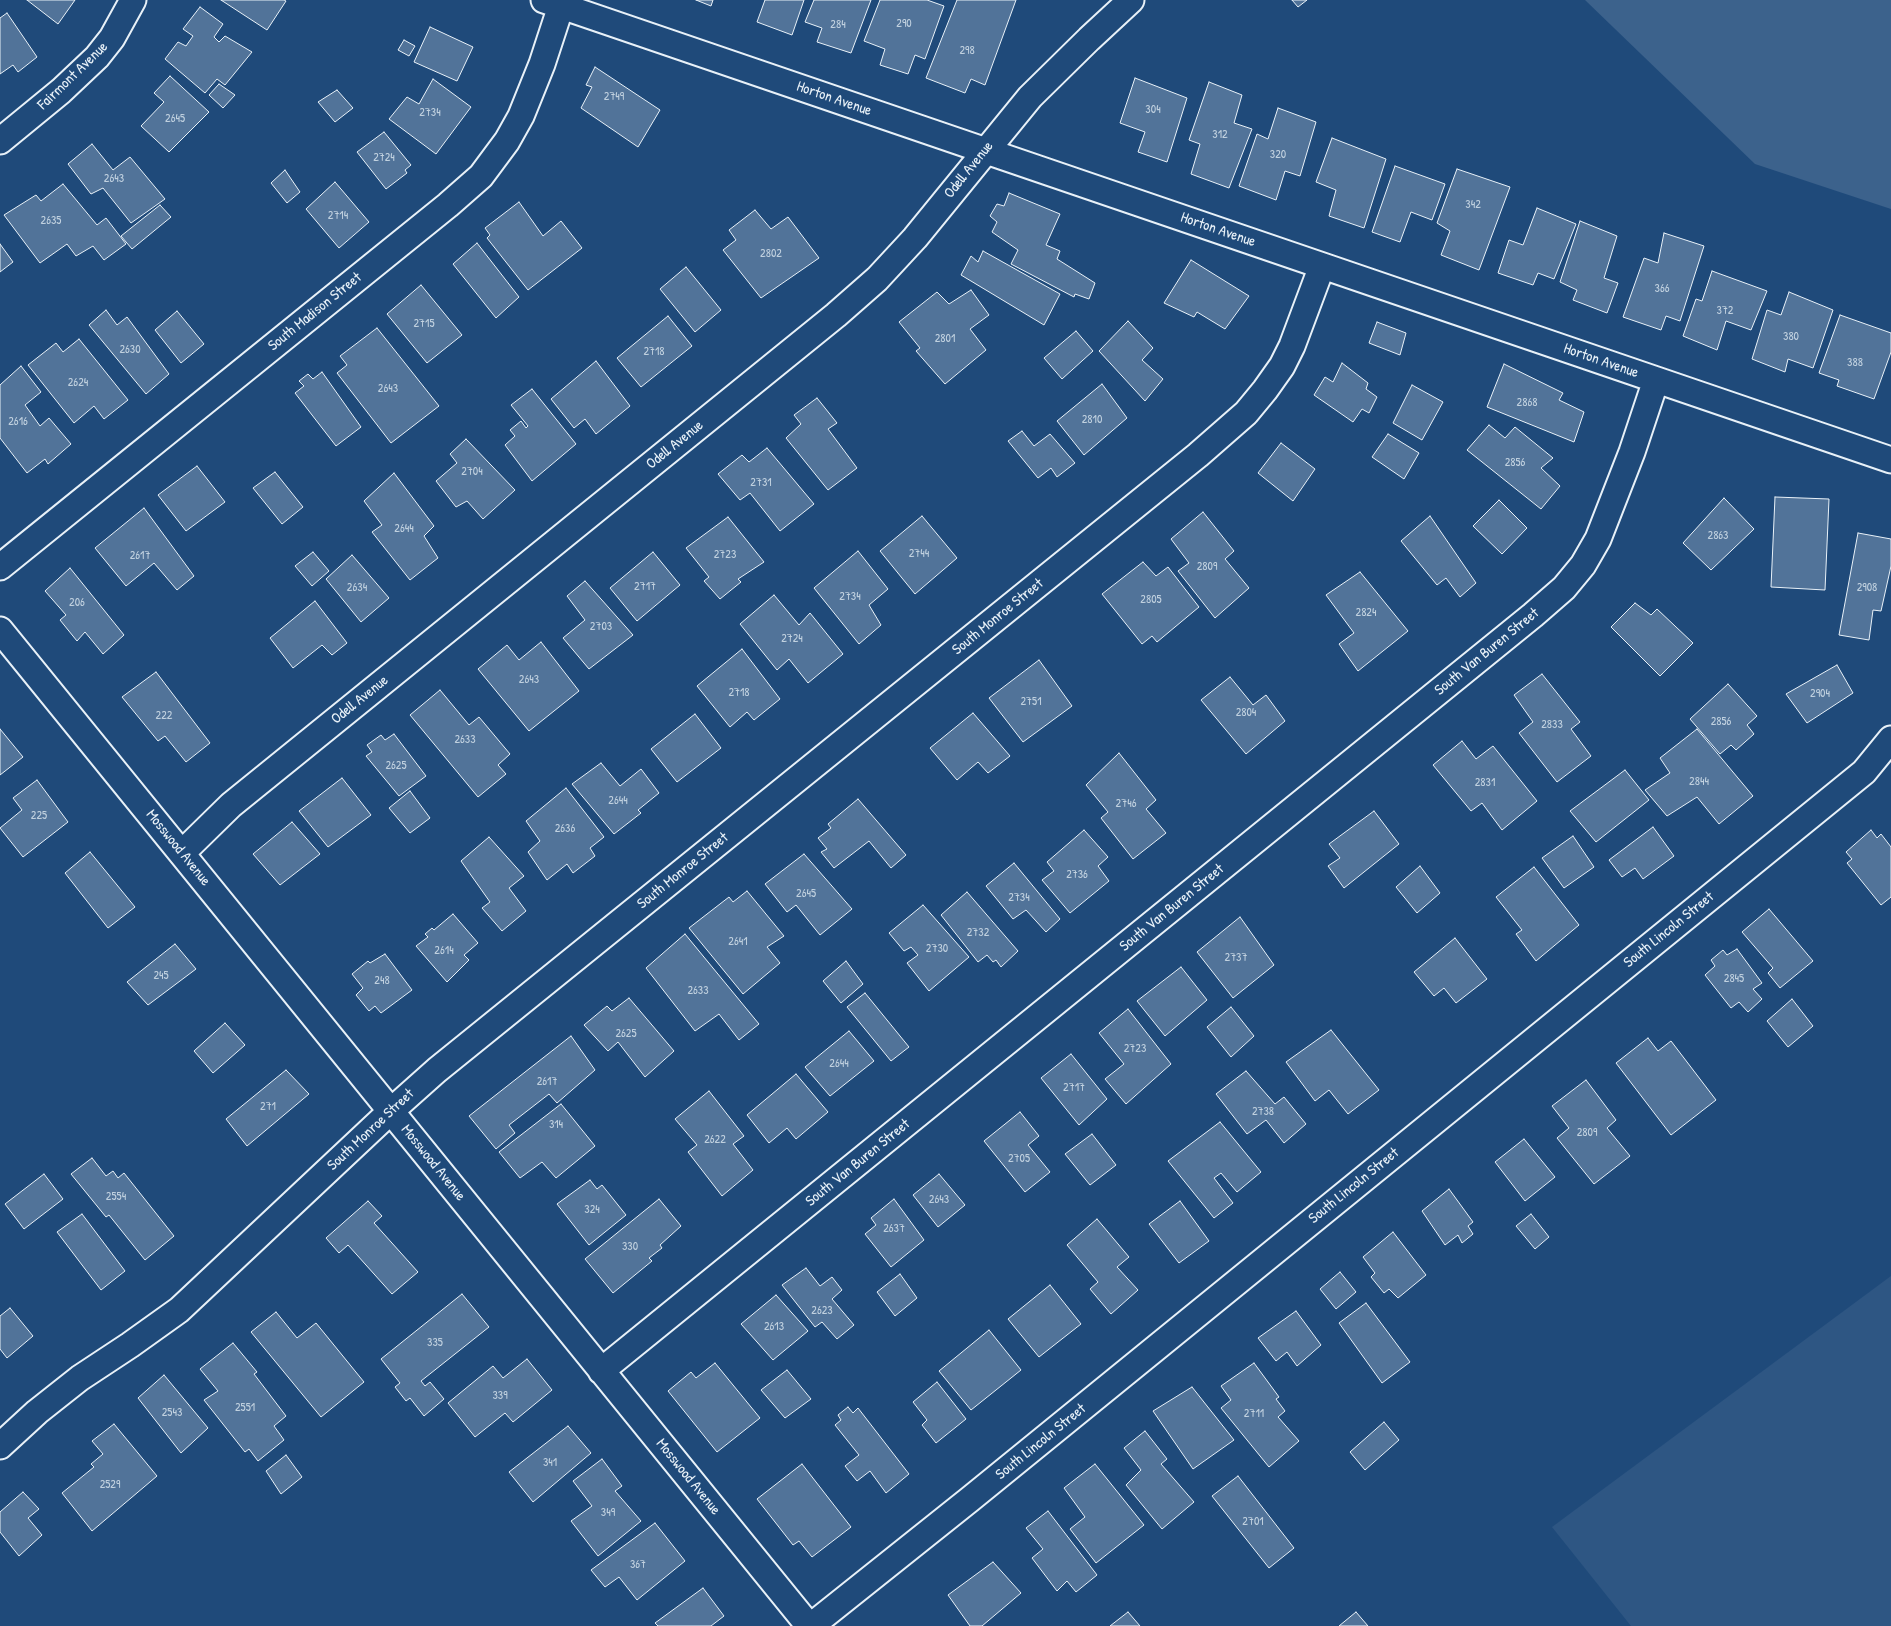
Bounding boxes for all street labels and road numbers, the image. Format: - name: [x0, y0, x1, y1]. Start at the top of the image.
- street label: Fairmont Avenue: [34, 38, 112, 114]
- street label: Horton Avenue: [794, 78, 874, 120]
- street label: Odell Avenue: [941, 138, 997, 202]
- street label: Horton Avenue: [1178, 209, 1258, 251]
- street label: South Madison Street: [265, 269, 365, 355]
- street label: Horton Avenue: [1561, 340, 1641, 382]
- street label: Odell Avenue: [643, 417, 707, 473]
- street label: South Monroe Street: [949, 575, 1047, 659]
- street label: South Van Buren Street: [1431, 604, 1543, 700]
- street label: Odell Avenue: [328, 672, 392, 728]
- street label: Mosswood Avenue: [142, 806, 214, 890]
- street label: South Monroe Street: [634, 829, 732, 913]
- street label: South Van Buren Street: [1116, 860, 1228, 956]
- street label: South Lincoln Street: [1620, 888, 1718, 972]
- street label: South Monroe Street: [324, 1085, 418, 1175]
- street label: South Van Buren Street: [802, 1115, 914, 1211]
- street label: Mosswood Avenue: [397, 1121, 469, 1205]
- street label: South Lincoln Street: [1305, 1144, 1403, 1228]
- street label: South Lincoln Street: [992, 1400, 1090, 1484]
- street label: Mosswood Avenue: [652, 1435, 724, 1519]

